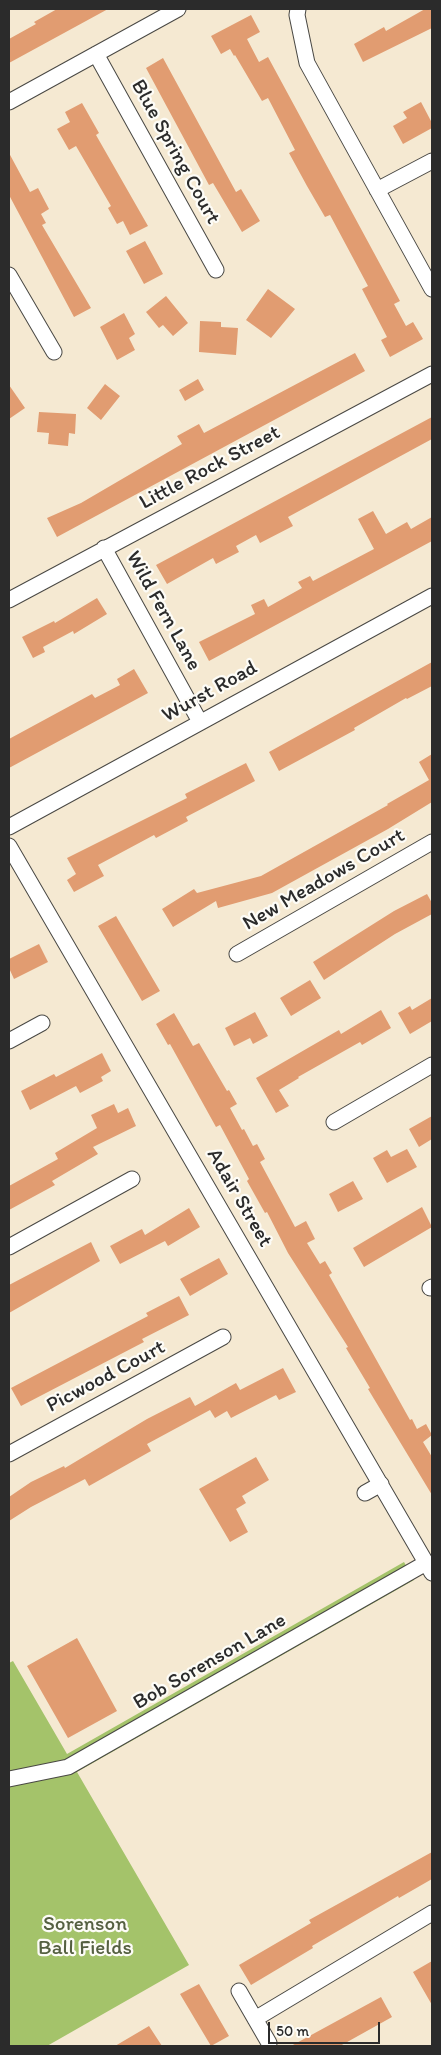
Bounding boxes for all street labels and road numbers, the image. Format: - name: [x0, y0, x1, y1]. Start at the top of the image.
- street label: Blue Spring Court: [125, 75, 225, 229]
- street label: Little Rock Street: [135, 420, 285, 516]
- street label: Wild Fern Lane: [120, 547, 206, 675]
- street label: Wurst Road: [158, 656, 262, 728]
- street label: New Meadows Court: [239, 823, 409, 937]
- street label: Adair Street: [201, 1144, 277, 1252]
- street label: Picwood Court: [42, 1335, 170, 1419]
- street label: Bob Sorenson Lane: [129, 1608, 291, 1716]

